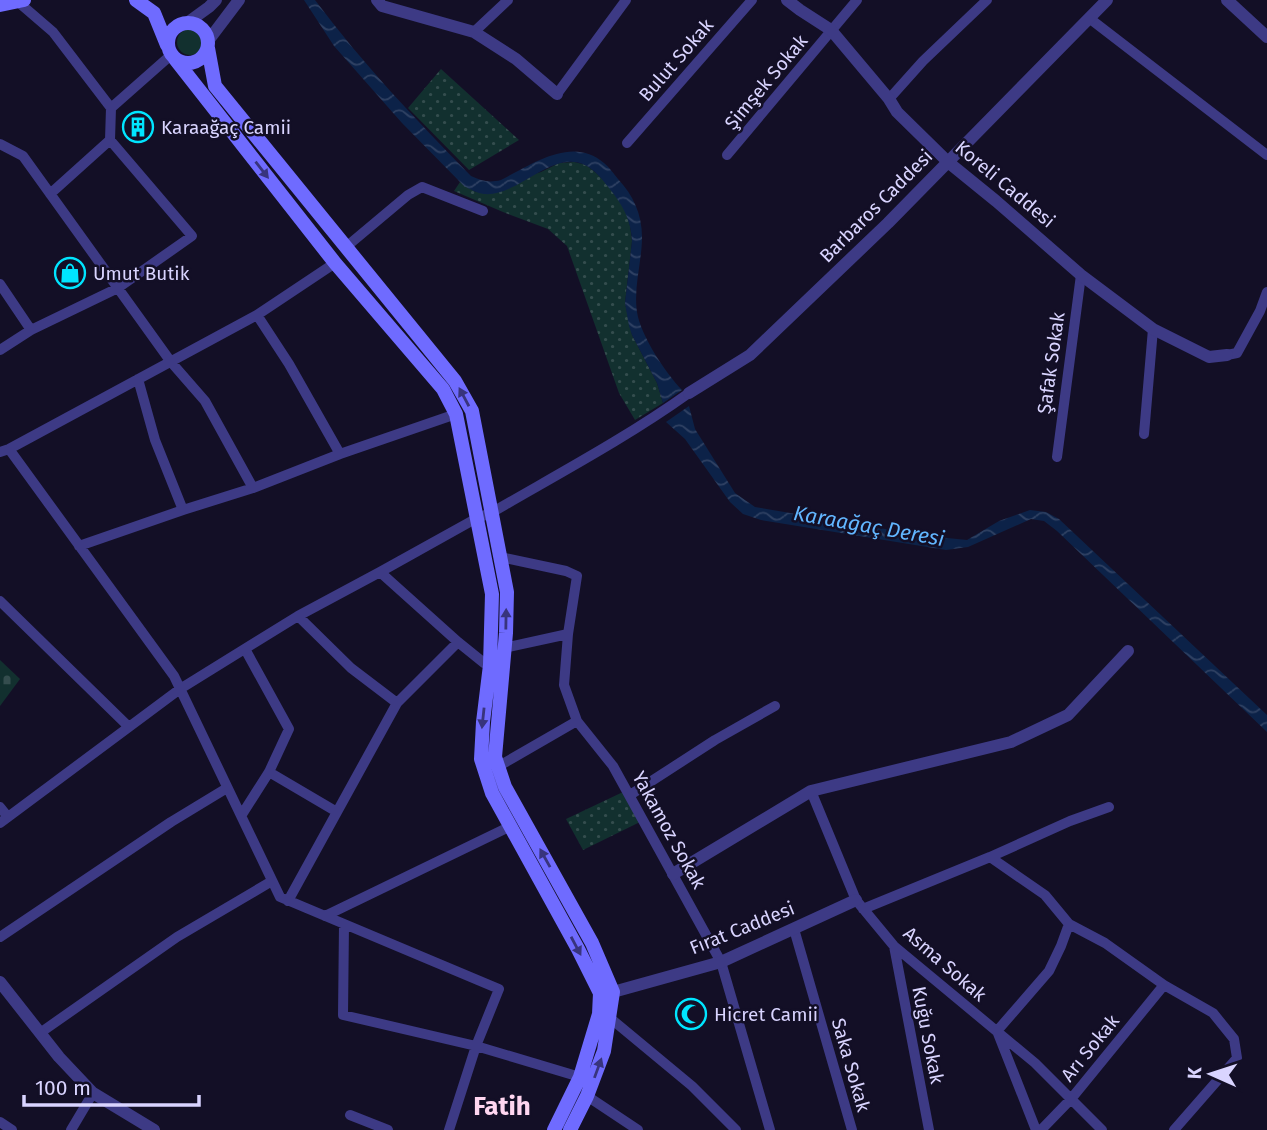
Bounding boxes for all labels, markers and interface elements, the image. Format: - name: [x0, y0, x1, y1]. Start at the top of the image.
- street label: Bulut Sokak: [634, 14, 718, 106]
- street label: Şimşek Sokak: [720, 30, 813, 134]
- building icon: Karaağaç Camii: [121, 110, 155, 144]
- place label: Karaağaç Camii: [161, 116, 291, 139]
- street label: Koreli Caddesi: [950, 136, 1060, 232]
- street label: Barbaros Caddesi: [815, 145, 937, 267]
- one-way arrow: [255, 161, 270, 179]
- shop icon: Umut Butik: [53, 256, 87, 290]
- place label: Umut Butik: [93, 262, 190, 285]
- street label: Şafak Sokak: [1032, 310, 1070, 415]
- one-way arrow: [458, 387, 470, 406]
- water label: Karaağaç Deresi: [792, 500, 947, 552]
- one-way arrow: [500, 607, 512, 629]
- one-way arrow: [478, 707, 489, 729]
- street label: Yakamoz Sokak: [627, 767, 711, 893]
- one-way arrow: [539, 849, 551, 868]
- street label: Fırat Caddesi: [686, 897, 798, 959]
- street label: Asma Sokak: [899, 922, 991, 1006]
- one-way arrow: [571, 936, 582, 956]
- street label: Kuğu Sokak: [907, 984, 949, 1086]
- mosque icon: Hicret Camii: [674, 997, 708, 1031]
- place label: Hicret Camii: [714, 1003, 818, 1026]
- street label: Arı Sokak: [1056, 1010, 1124, 1086]
- street label: Saka Sokak: [827, 1015, 875, 1115]
- north arrow: [1176, 1039, 1246, 1109]
- one-way arrow: [593, 1057, 604, 1078]
- scale bar: [24, 1064, 200, 1108]
- text: K: [1183, 1066, 1206, 1080]
- text: 100 m: [35, 1075, 91, 1101]
- district label: Fatih: [473, 1091, 531, 1122]

